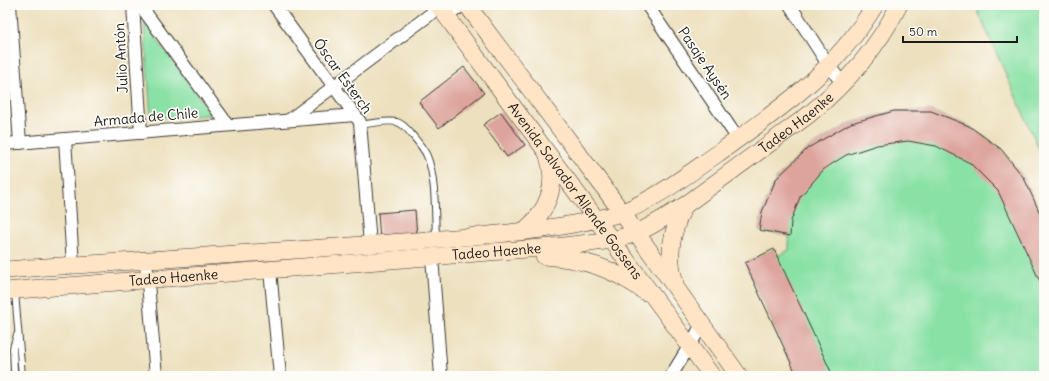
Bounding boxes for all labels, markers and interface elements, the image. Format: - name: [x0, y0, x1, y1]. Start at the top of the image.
- scale bar: [903, 18, 1017, 44]
- street label: Julio Antón: [110, 22, 132, 94]
- street label: Pasaje Aysén: [674, 23, 736, 103]
- text: 50 m: [909, 24, 938, 39]
- street label: Óscar Esterch: [310, 35, 376, 117]
- street label: Tadeo Haenke: [755, 88, 837, 157]
- street label: Avenida Salvador Allende Gossens: [504, 99, 647, 283]
- street label: Armada de Chile: [93, 103, 199, 131]
- street label: Tadeo Haenke: [451, 239, 542, 264]
- street label: Tadeo Haenke: [128, 265, 219, 290]

